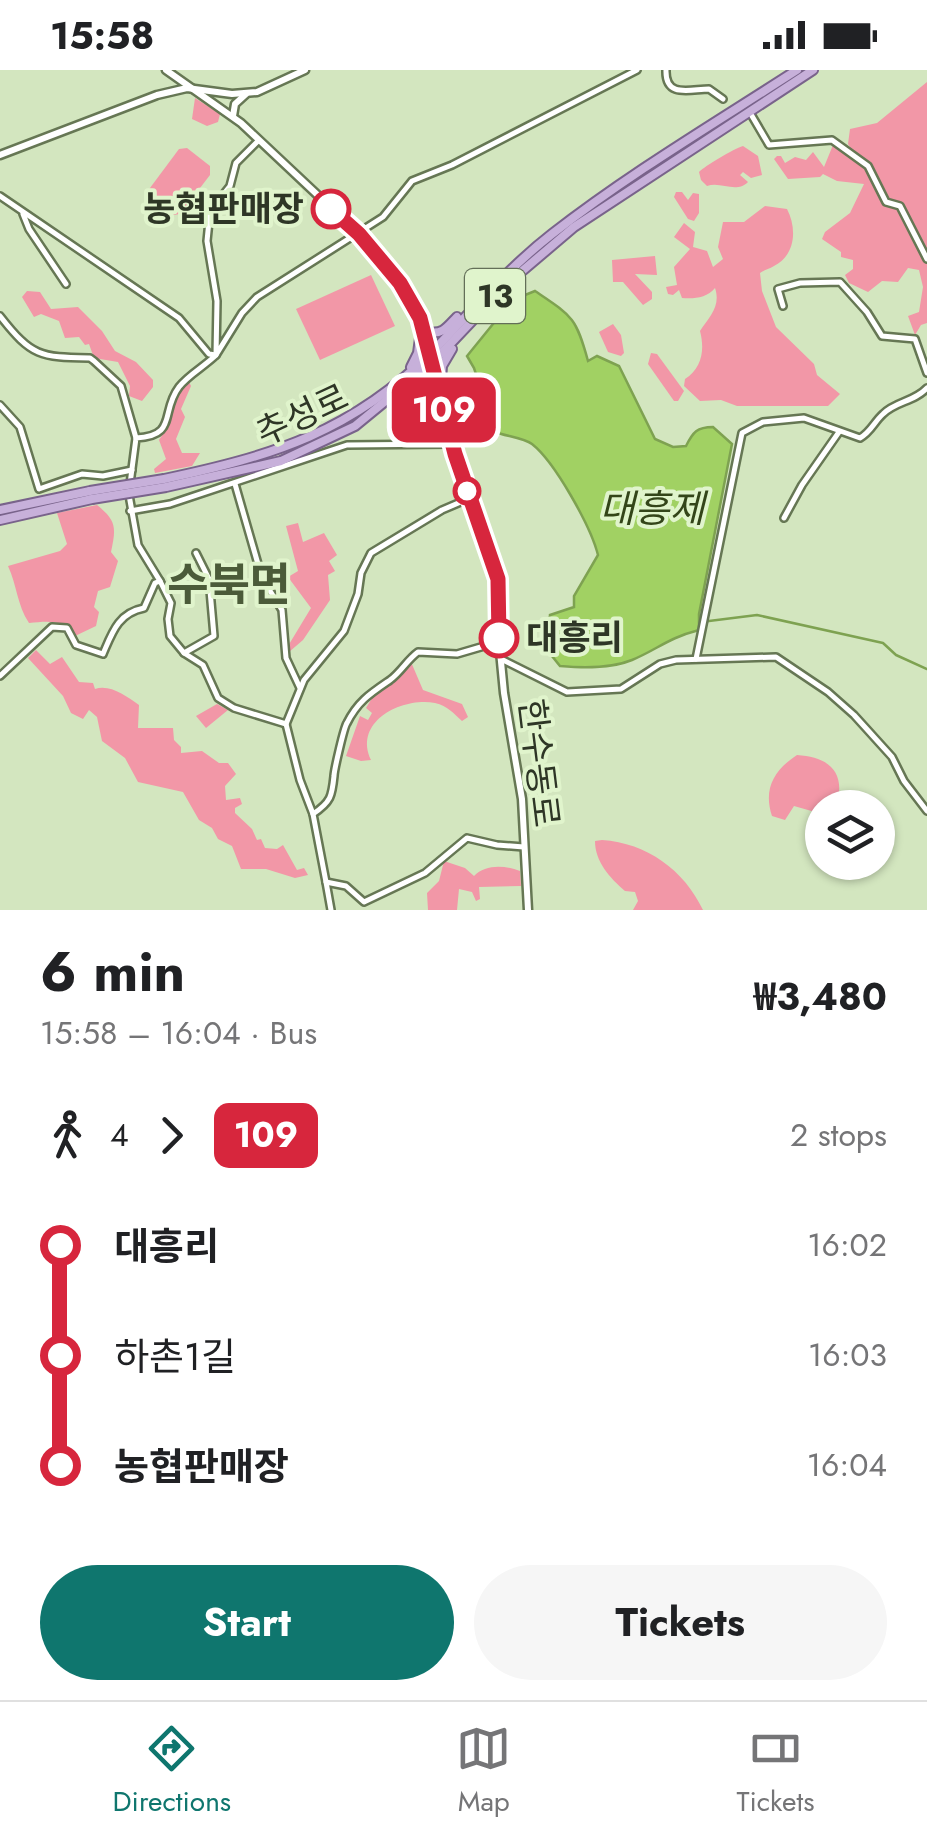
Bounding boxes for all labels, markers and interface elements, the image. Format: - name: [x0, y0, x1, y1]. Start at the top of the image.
- text: 15:58: [50, 8, 154, 63]
- place label: 농협판매장: [143, 184, 304, 234]
- marker: 농협판매장: [312, 190, 350, 228]
- road number: 13: [465, 269, 525, 323]
- street label: 추성로: [248, 372, 356, 458]
- line badge: 109: [386, 378, 502, 442]
- text: 109: [412, 385, 476, 435]
- unlabelled marker: [454, 478, 480, 504]
- water label: 대흥제: [600, 481, 708, 536]
- district label: 수북면: [167, 552, 291, 617]
- place label: 대흥리: [526, 613, 623, 663]
- marker: 대흥리: [480, 619, 518, 657]
- street label: 한수동로: [506, 696, 572, 830]
- map controls: [805, 790, 895, 880]
- button: layers: [805, 790, 895, 880]
- text: 6 min: [40, 932, 185, 1012]
- text: ₩3,480: [754, 969, 887, 1024]
- text: 15:58 – 16:04 · Bus: [40, 1010, 317, 1056]
- icon: walk: [40, 1108, 95, 1163]
- icon: forward: [144, 1108, 199, 1163]
- text: 109: [234, 1110, 298, 1160]
- text: 4: [110, 1112, 129, 1158]
- text: 2 stops: [790, 1112, 887, 1158]
- text: 대흥리: [114, 1219, 219, 1274]
- text: 16:02: [807, 1222, 887, 1268]
- text: 하촌1길: [114, 1329, 236, 1384]
- text: 16:03: [808, 1332, 887, 1378]
- text: 농협판매장: [114, 1439, 289, 1494]
- text: 16:04: [807, 1442, 887, 1488]
- button: Start: [40, 1565, 454, 1680]
- button: Tickets: [474, 1565, 887, 1680]
- tab: Directions: [113, 1721, 231, 1822]
- tab: Map: [456, 1721, 511, 1822]
- tab: Tickets: [736, 1721, 814, 1822]

